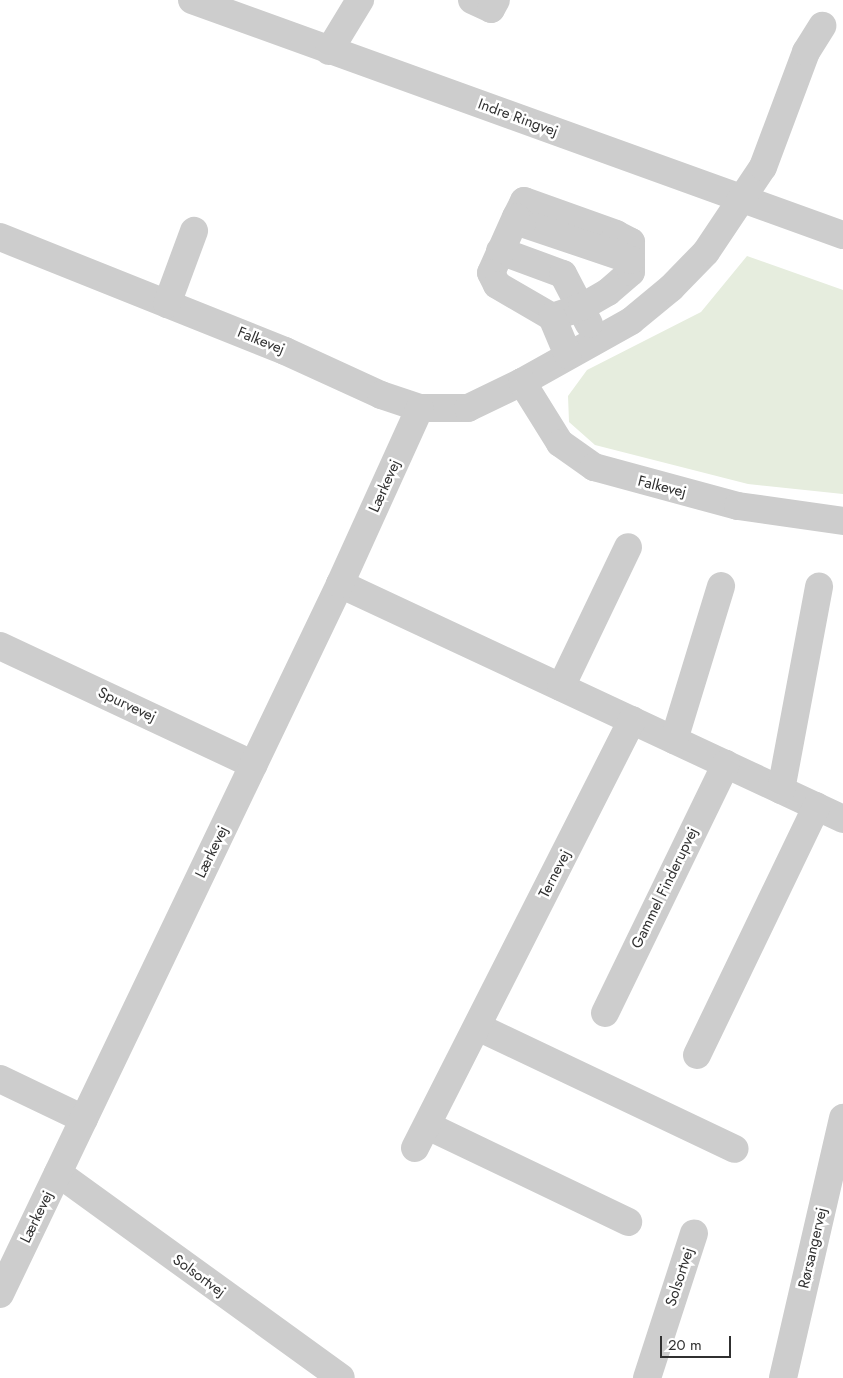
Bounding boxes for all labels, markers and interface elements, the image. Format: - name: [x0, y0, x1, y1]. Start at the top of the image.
- street label: Indre Ringvej: [476, 95, 560, 141]
- street label: Falkevej: [235, 323, 287, 359]
- street label: Lærkevej: [365, 457, 405, 515]
- street label: Falkevej: [636, 472, 688, 502]
- street label: Spurvevej: [95, 684, 159, 726]
- street label: Lærkevej: [192, 823, 232, 881]
- street label: Gammel Finderupvej: [628, 824, 702, 952]
- street label: Ternevej: [535, 847, 575, 901]
- street label: Lærkevej: [17, 1188, 57, 1246]
- street label: Rørsangervej: [795, 1206, 831, 1290]
- street label: Solsortvej: [662, 1245, 698, 1309]
- street label: Solsortvej: [169, 1251, 229, 1301]
- scale bar: [663, 1326, 734, 1358]
- text: 20 m: [668, 1334, 702, 1356]

